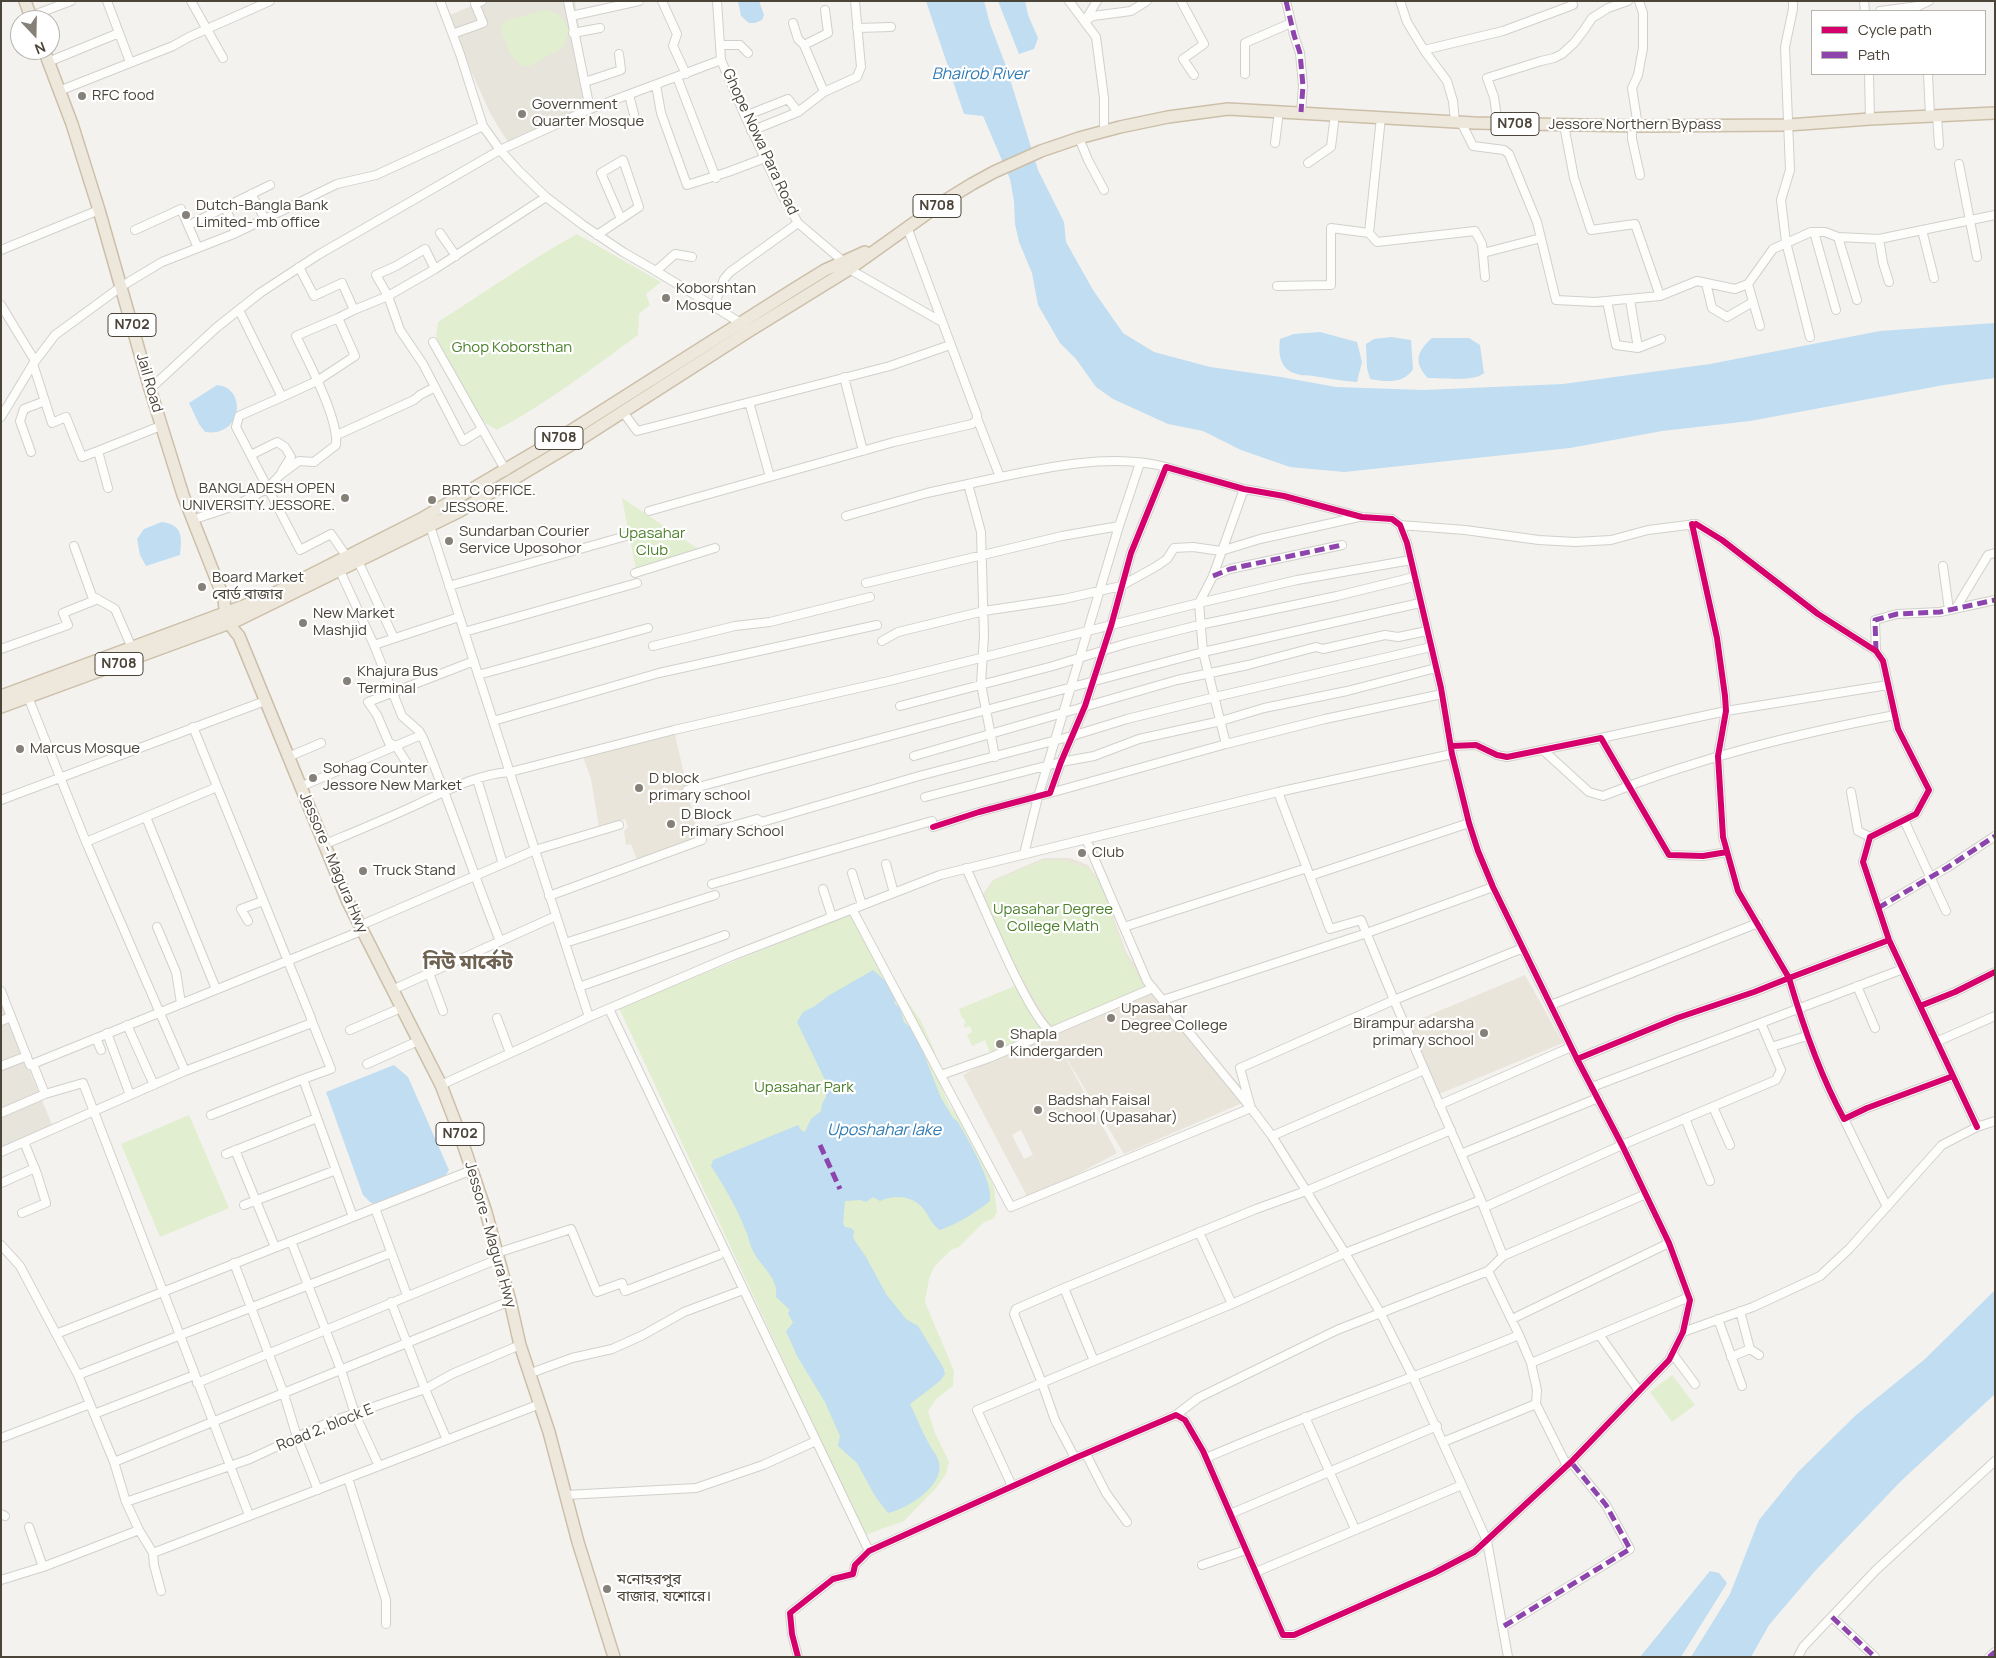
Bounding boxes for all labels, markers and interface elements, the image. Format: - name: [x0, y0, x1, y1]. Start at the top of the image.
- north arrow: [10, 10, 60, 60]
- legend: [1811, 10, 1986, 75]
- text: Cycle path: [1858, 19, 1932, 40]
- text: N: [32, 38, 48, 59]
- text: Path: [1858, 44, 1890, 65]
- water label: Bhairob River: [932, 65, 1028, 85]
- street label: Ghope Nowa Para Road: [718, 66, 802, 218]
- place label: RFC food: [92, 87, 154, 105]
- marker: RFC food: [76, 90, 88, 102]
- place label: Government Quarter Mosque: [532, 96, 644, 131]
- marker: Government Quarter Mosque: [516, 108, 528, 120]
- road number: N708: [1491, 112, 1539, 136]
- street label: Jessore Northern Bypass: [1549, 116, 1721, 134]
- road number: N708: [913, 195, 961, 218]
- place label: Dutch-Bangla Bank Limited- mb office: [196, 197, 328, 232]
- marker: Dutch-Bangla Bank Limited- mb office: [180, 209, 192, 221]
- place label: Koborshtan Mosque: [676, 280, 756, 315]
- marker: Koborshtan Mosque: [660, 292, 672, 304]
- road number: N702: [108, 314, 156, 336]
- park label: Ghop Koborsthan: [452, 339, 572, 357]
- street label: Jail Road: [132, 351, 166, 415]
- road number: N708: [535, 426, 583, 449]
- place label: BANGLADESH OPEN UNIVERSITY. JESSORE.: [182, 480, 335, 515]
- place label: BRTC OFFICE. JESSORE.: [442, 482, 536, 517]
- marker: BANGLADESH OPEN UNIVERSITY. JESSORE.: [339, 492, 351, 504]
- marker: BRTC OFFICE. JESSORE.: [426, 494, 438, 506]
- place label: Sundarban Courier Service Uposohor: [459, 523, 589, 558]
- park label: Upasahar Club: [619, 525, 685, 560]
- marker: Sundarban Courier Service Uposohor: [443, 535, 455, 547]
- place label: Board Market বোর্ড বাজার: [212, 569, 304, 604]
- marker: Board Market বোর্ড বাজার: [196, 581, 208, 593]
- place label: New Market Mashjid: [313, 605, 395, 640]
- marker: New Market Mashjid: [297, 617, 309, 629]
- road number: N708: [95, 652, 143, 676]
- place label: Khajura Bus Terminal: [357, 663, 438, 698]
- marker: Khajura Bus Terminal: [341, 675, 353, 687]
- place label: Marcus Mosque: [30, 740, 140, 758]
- marker: Marcus Mosque: [14, 743, 26, 755]
- place label: Sohag Counter Jessore New Market: [323, 760, 462, 795]
- place label: D block primary school: [649, 770, 750, 805]
- marker: Sohag Counter Jessore New Market: [307, 772, 319, 784]
- marker: D block primary school: [633, 782, 645, 794]
- street label: Jessore - Magura Hwy: [295, 790, 371, 936]
- place label: D Block Primary School: [681, 806, 784, 841]
- marker: D Block Primary School: [665, 818, 677, 830]
- place label: Club: [1092, 844, 1124, 862]
- marker: Club: [1076, 847, 1088, 859]
- place label: Truck Stand: [373, 862, 456, 880]
- marker: Truck Stand: [357, 865, 369, 877]
- park label: Upasahar Degree College Math: [993, 901, 1113, 936]
- district label: নিউ মার্কেট: [423, 951, 513, 975]
- place label: Upasahar Degree College: [1121, 1000, 1228, 1035]
- marker: Upasahar Degree College: [1105, 1012, 1117, 1024]
- place label: Birampur adarsha primary school: [1353, 1015, 1474, 1050]
- place label: Shapla Kindergarden: [1010, 1026, 1103, 1061]
- marker: Birampur adarsha primary school: [1478, 1027, 1490, 1039]
- marker: Shapla Kindergarden: [994, 1038, 1006, 1050]
- park label: Upasahar Park: [754, 1079, 854, 1097]
- place label: Badshah Faisal School (Upasahar): [1048, 1092, 1178, 1127]
- marker: Badshah Faisal School (Upasahar): [1032, 1104, 1044, 1116]
- water label: Uposhahar lake: [827, 1121, 941, 1141]
- road number: N702: [436, 1122, 484, 1146]
- street label: Jessore - Magura Hwy: [460, 1160, 520, 1310]
- street label: Road 2, block E: [274, 1400, 376, 1456]
- place label: ম‌ন‌োহরপুর বাজার, যশ‌োরে।: [617, 1571, 711, 1606]
- marker: ম‌ন‌োহরপুর বাজার, যশ‌োরে।: [601, 1583, 613, 1595]

